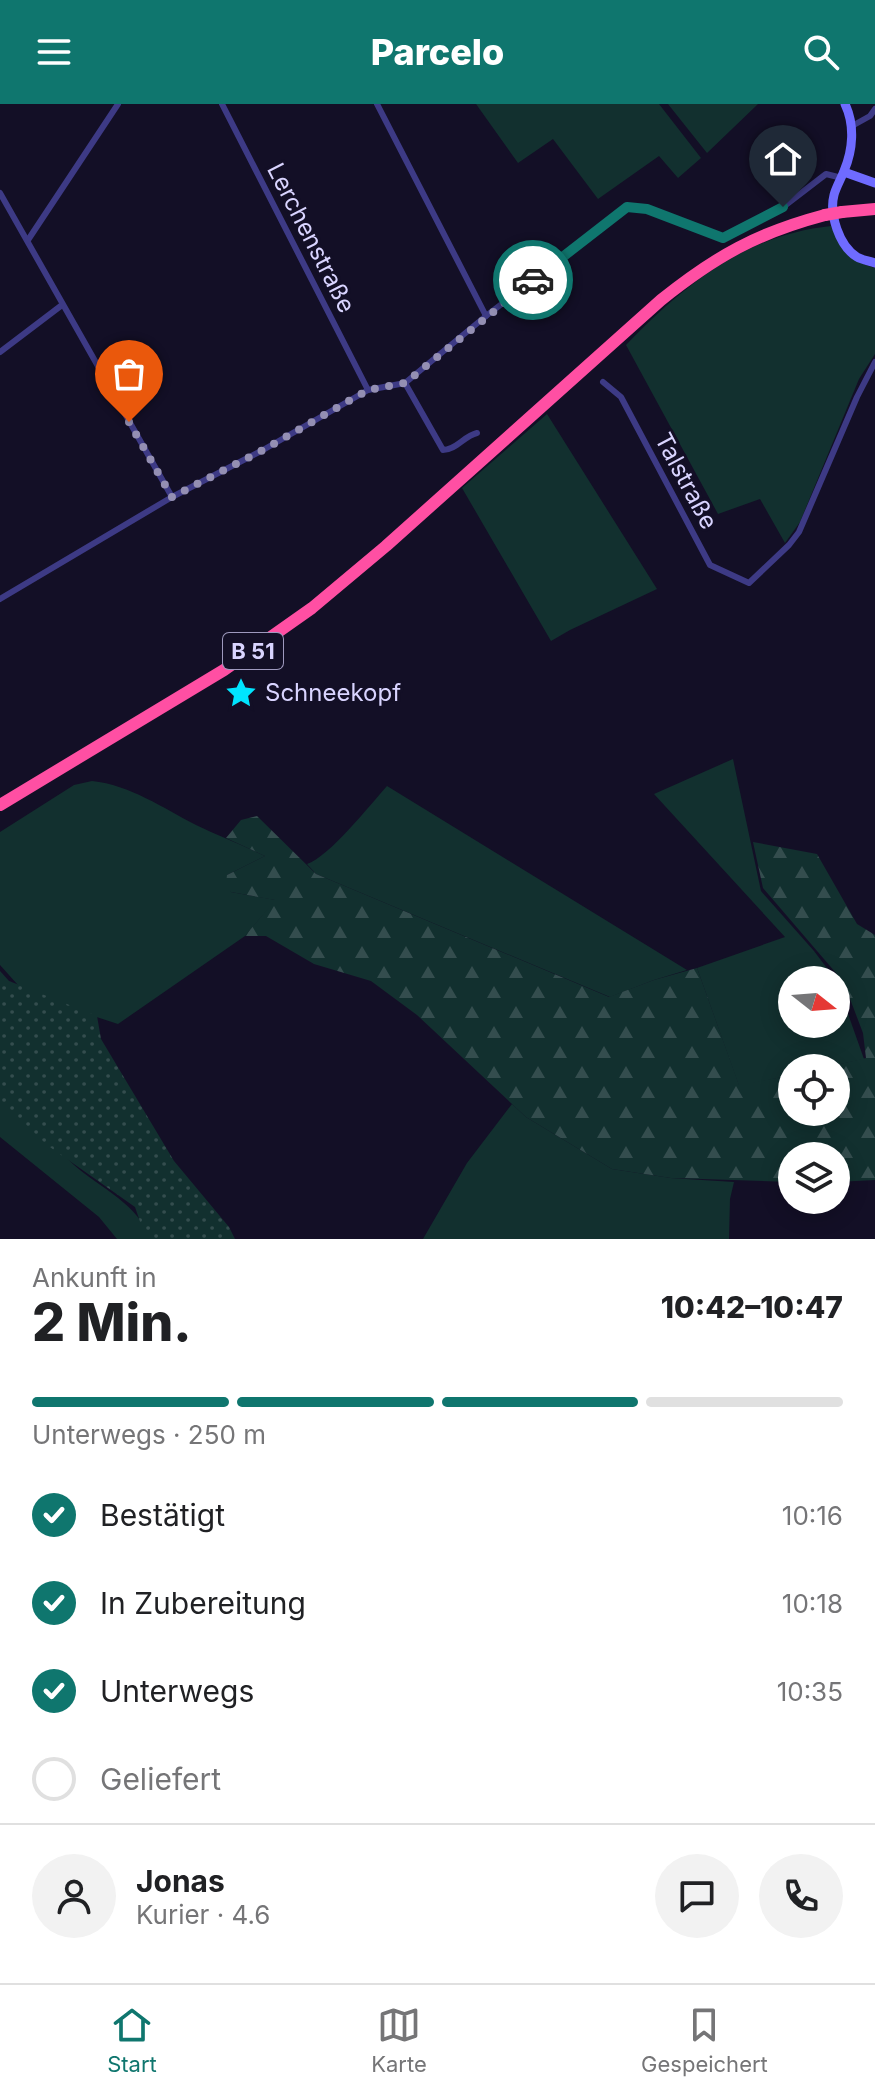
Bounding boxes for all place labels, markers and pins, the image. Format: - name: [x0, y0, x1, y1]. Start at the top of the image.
- pin: [749, 125, 817, 207]
- pin: [95, 340, 163, 422]
- place icon: Schneekopf: [224, 676, 258, 710]
- place label: Schneekopf: [265, 678, 401, 707]

